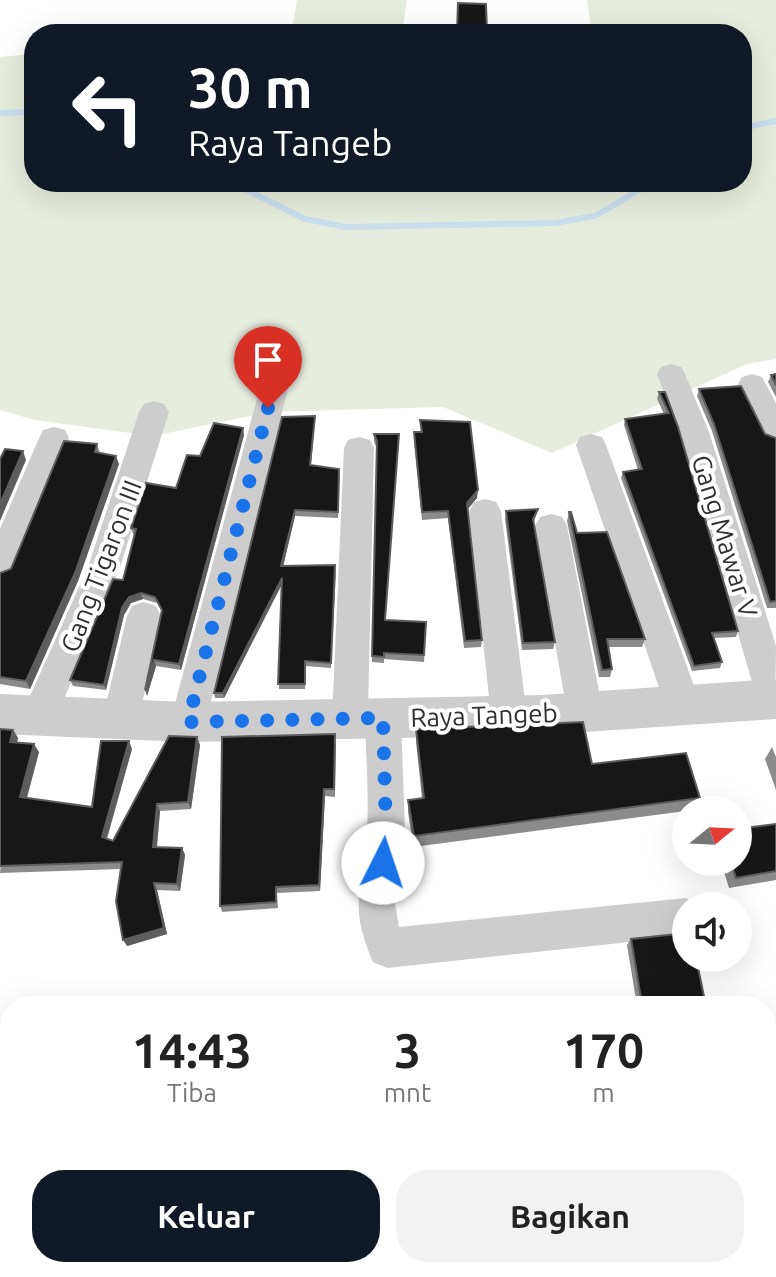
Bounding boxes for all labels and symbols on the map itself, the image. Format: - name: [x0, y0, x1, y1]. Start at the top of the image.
- pin: [234, 326, 302, 408]
- street label: Gang Mawar V: [687, 451, 764, 621]
- street label: Gang Tigaron III: [55, 476, 147, 656]
- street label: Raya Tangeb: [410, 698, 558, 732]
- north arrow: [672, 796, 752, 876]
- position arrow: [341, 821, 425, 905]

